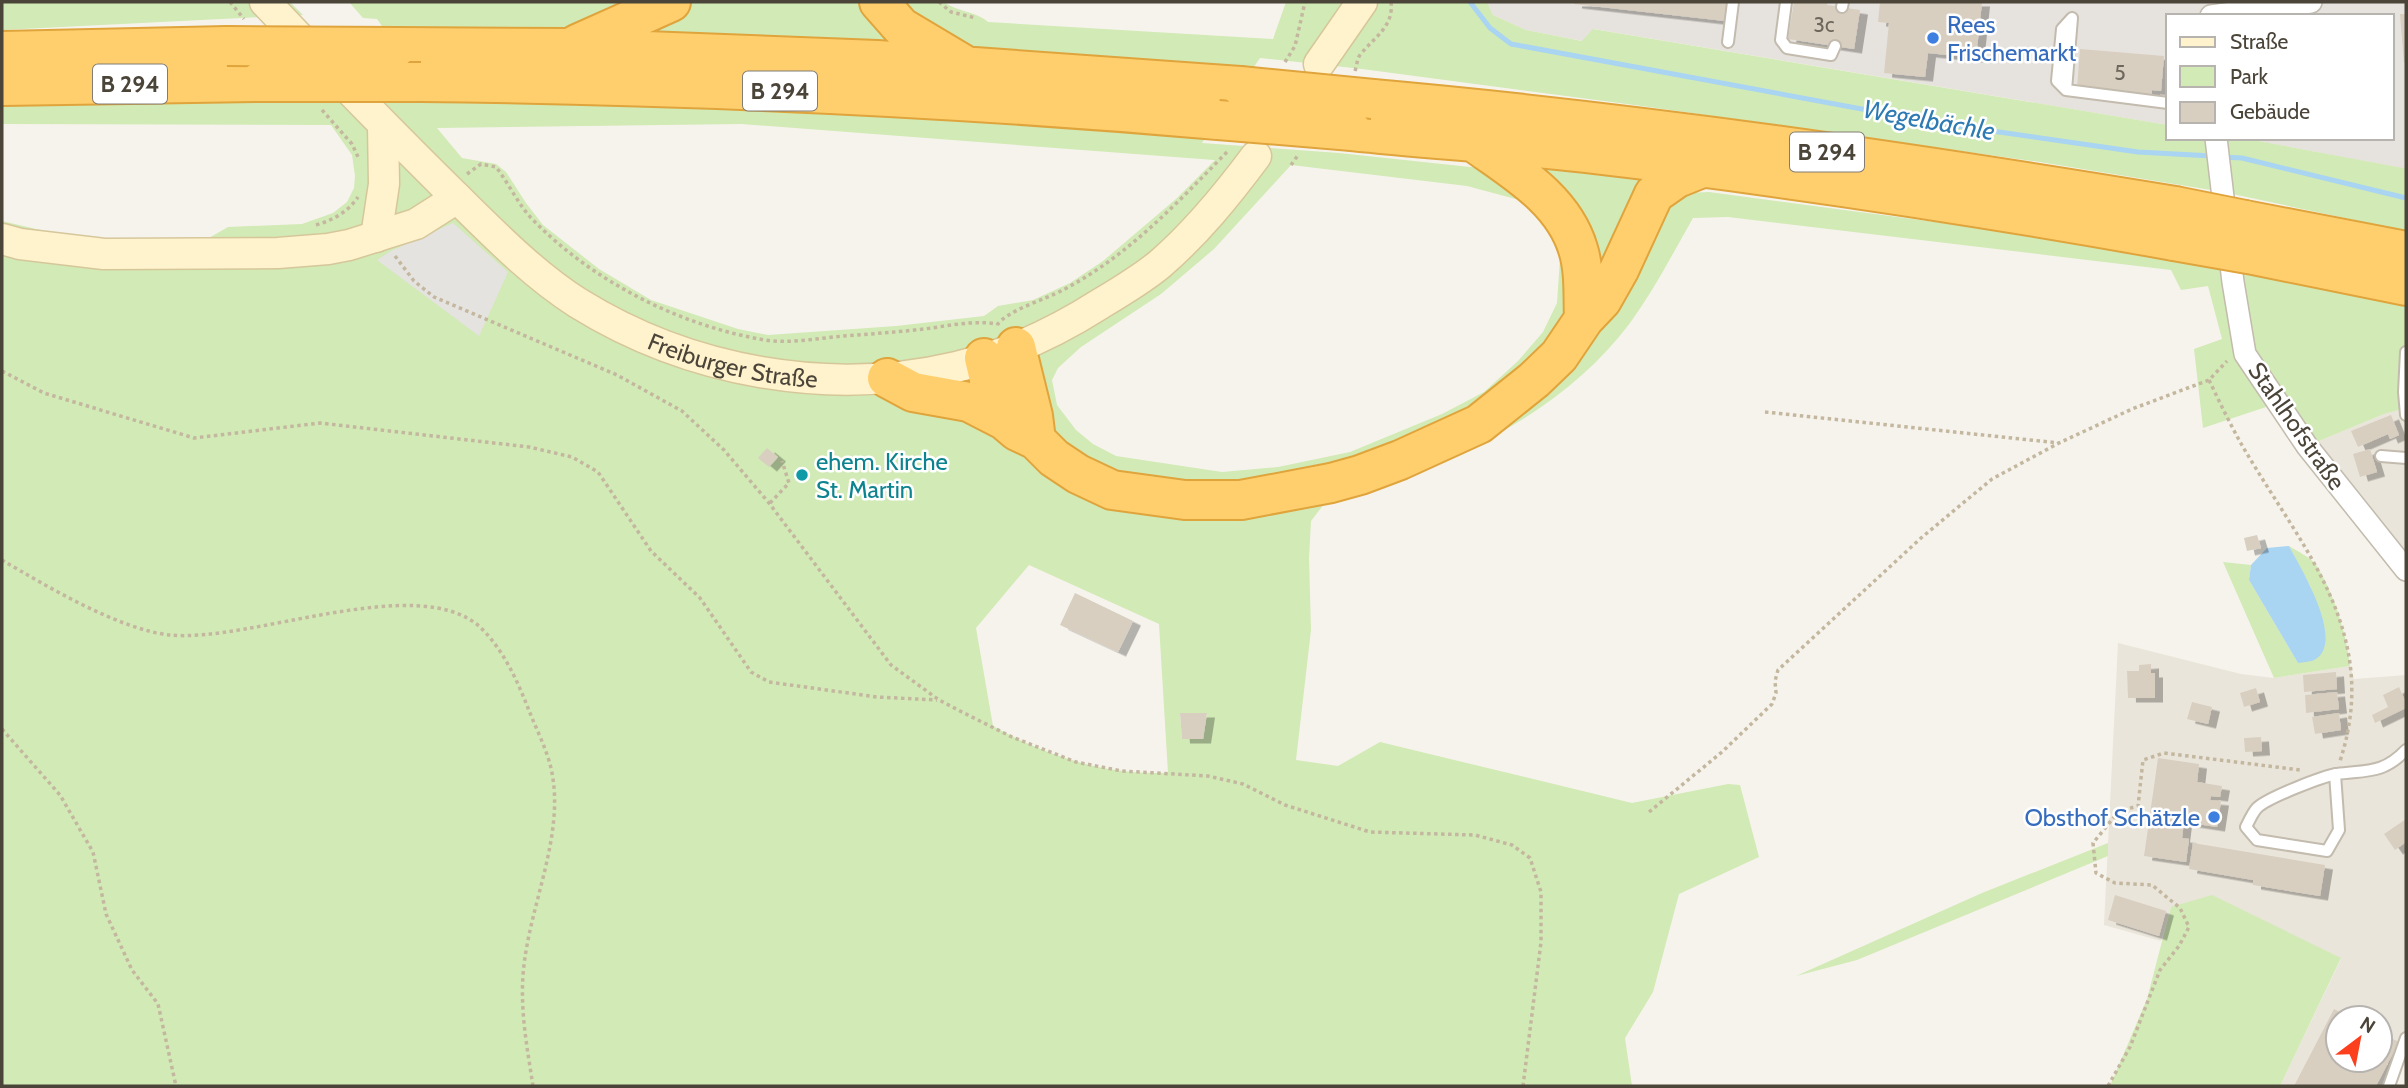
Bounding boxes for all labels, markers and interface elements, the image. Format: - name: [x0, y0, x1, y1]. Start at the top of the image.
- place label: Rees Frischemarkt: [1947, 10, 2076, 67]
- house number: 3c: [1814, 12, 1834, 37]
- legend: [2166, 14, 2394, 140]
- text: Straße: [2230, 29, 2289, 54]
- marker: Rees Frischemarkt: [1925, 30, 1941, 46]
- house number: 5: [2114, 60, 2126, 85]
- road number: B 294: [93, 64, 167, 104]
- text: Park: [2230, 64, 2268, 89]
- road number: B 294: [743, 72, 817, 110]
- water label: Wegelbächle: [1861, 93, 1998, 147]
- text: Gebäude: [2230, 99, 2310, 124]
- road number: B 294: [1790, 132, 1864, 172]
- street label: Freiburger Straße: [644, 326, 819, 393]
- street label: Stahlhofstraße: [2242, 357, 2352, 495]
- place label: ehem. Kirche St. Martin: [816, 447, 948, 504]
- marker: ehem. Kirche St. Martin: [794, 467, 810, 483]
- place label: Obsthof Schätzle: [2024, 803, 2200, 832]
- marker: Obsthof Schätzle: [2206, 809, 2222, 825]
- north arrow: [2324, 1004, 2394, 1074]
- text: N: [2356, 1012, 2380, 1038]

